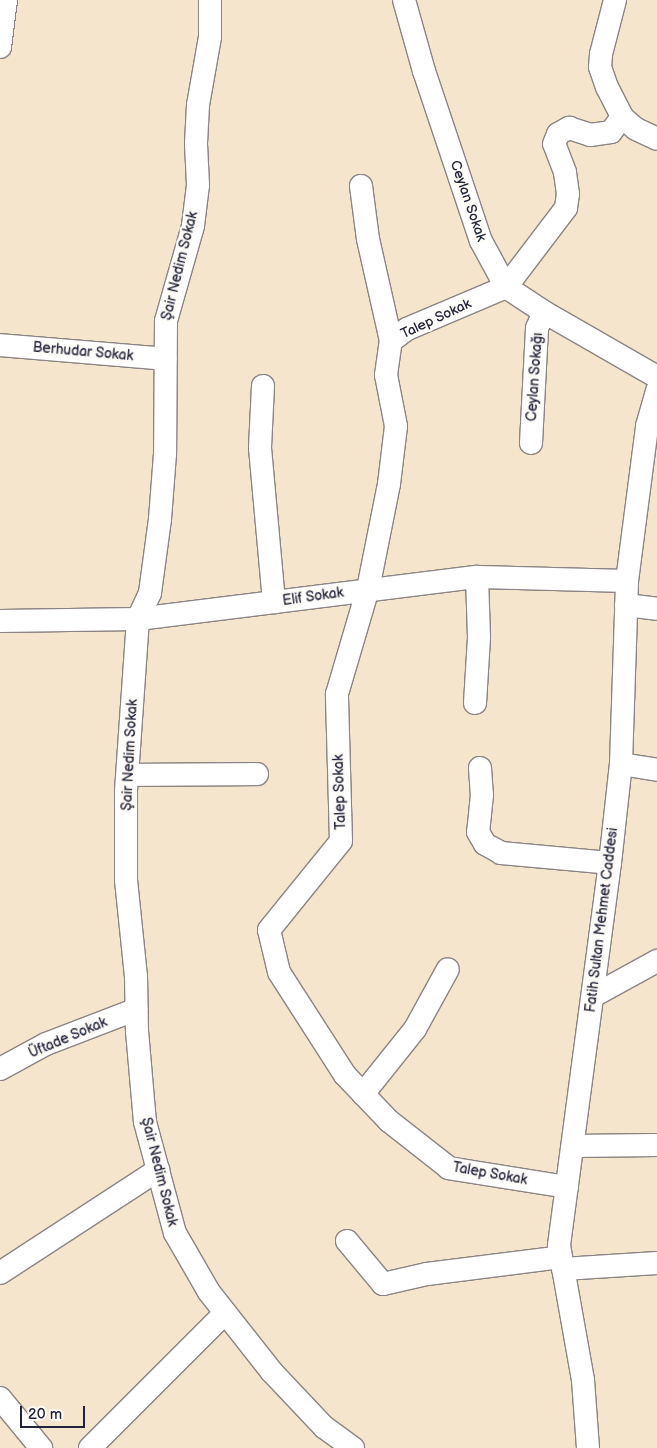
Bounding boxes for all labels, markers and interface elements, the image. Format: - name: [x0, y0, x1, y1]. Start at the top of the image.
- street label: Ceylan Sokak: [446, 158, 490, 244]
- street label: Şair Nedim Sokak: [158, 210, 202, 322]
- street label: Talep Sokak: [398, 295, 474, 343]
- street label: Ceylan Sokağı: [524, 332, 546, 422]
- street label: Berhudar Sokak: [32, 339, 134, 365]
- street label: Elif Sokak: [281, 584, 345, 610]
- street label: Şair Nedim Sokak: [119, 699, 141, 811]
- street label: Talep Sokak: [330, 754, 350, 830]
- street label: Fatih Sultan Mehmet Caddesi: [582, 827, 622, 1013]
- street label: Üftade Sokak: [26, 1014, 110, 1062]
- street label: Şair Nedim Sokak: [137, 1116, 181, 1228]
- street label: Talep Sokak: [451, 1159, 529, 1189]
- scale bar: [22, 1396, 88, 1428]
- text: 20 m: [28, 1405, 62, 1424]

